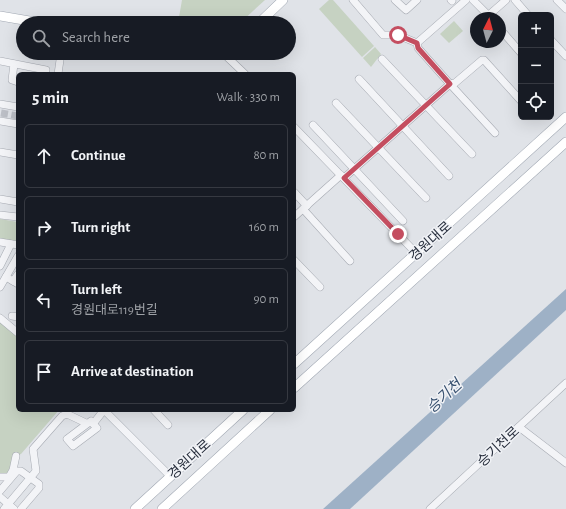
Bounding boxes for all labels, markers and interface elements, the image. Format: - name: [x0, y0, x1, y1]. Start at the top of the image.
- north arrow: [470, 12, 506, 48]
- map controls: [518, 12, 554, 120]
- button: +: [518, 12, 554, 48]
- search box: [16, 16, 296, 60]
- route start: [389, 26, 407, 44]
- icon: search: [30, 27, 52, 49]
- text: Search here: [62, 30, 130, 45]
- button: −: [518, 48, 554, 84]
- button: locate: [518, 84, 554, 120]
- text: 5 min: [32, 89, 69, 106]
- text: Walk · 330 m: [217, 91, 280, 104]
- icon: ahead: [33, 145, 55, 167]
- text: Continue: [71, 148, 126, 163]
- text: 80 m: [253, 149, 279, 162]
- icon: right: [33, 217, 55, 239]
- street label: 경원대로: [406, 218, 455, 264]
- text: Turn right: [71, 220, 130, 235]
- text: 160 m: [249, 221, 279, 234]
- route end: [389, 225, 407, 243]
- text: Turn left: [71, 282, 122, 297]
- icon: left: [33, 289, 55, 311]
- text: 90 m: [253, 293, 279, 306]
- text: 경원대로119번길: [71, 304, 158, 317]
- icon: arrive: [33, 361, 55, 383]
- text: Arrive at destination: [71, 364, 194, 379]
- water label: 승기천: [423, 375, 466, 416]
- street label: 승기천로: [474, 423, 522, 469]
- street label: 경원대로: [165, 436, 214, 482]

